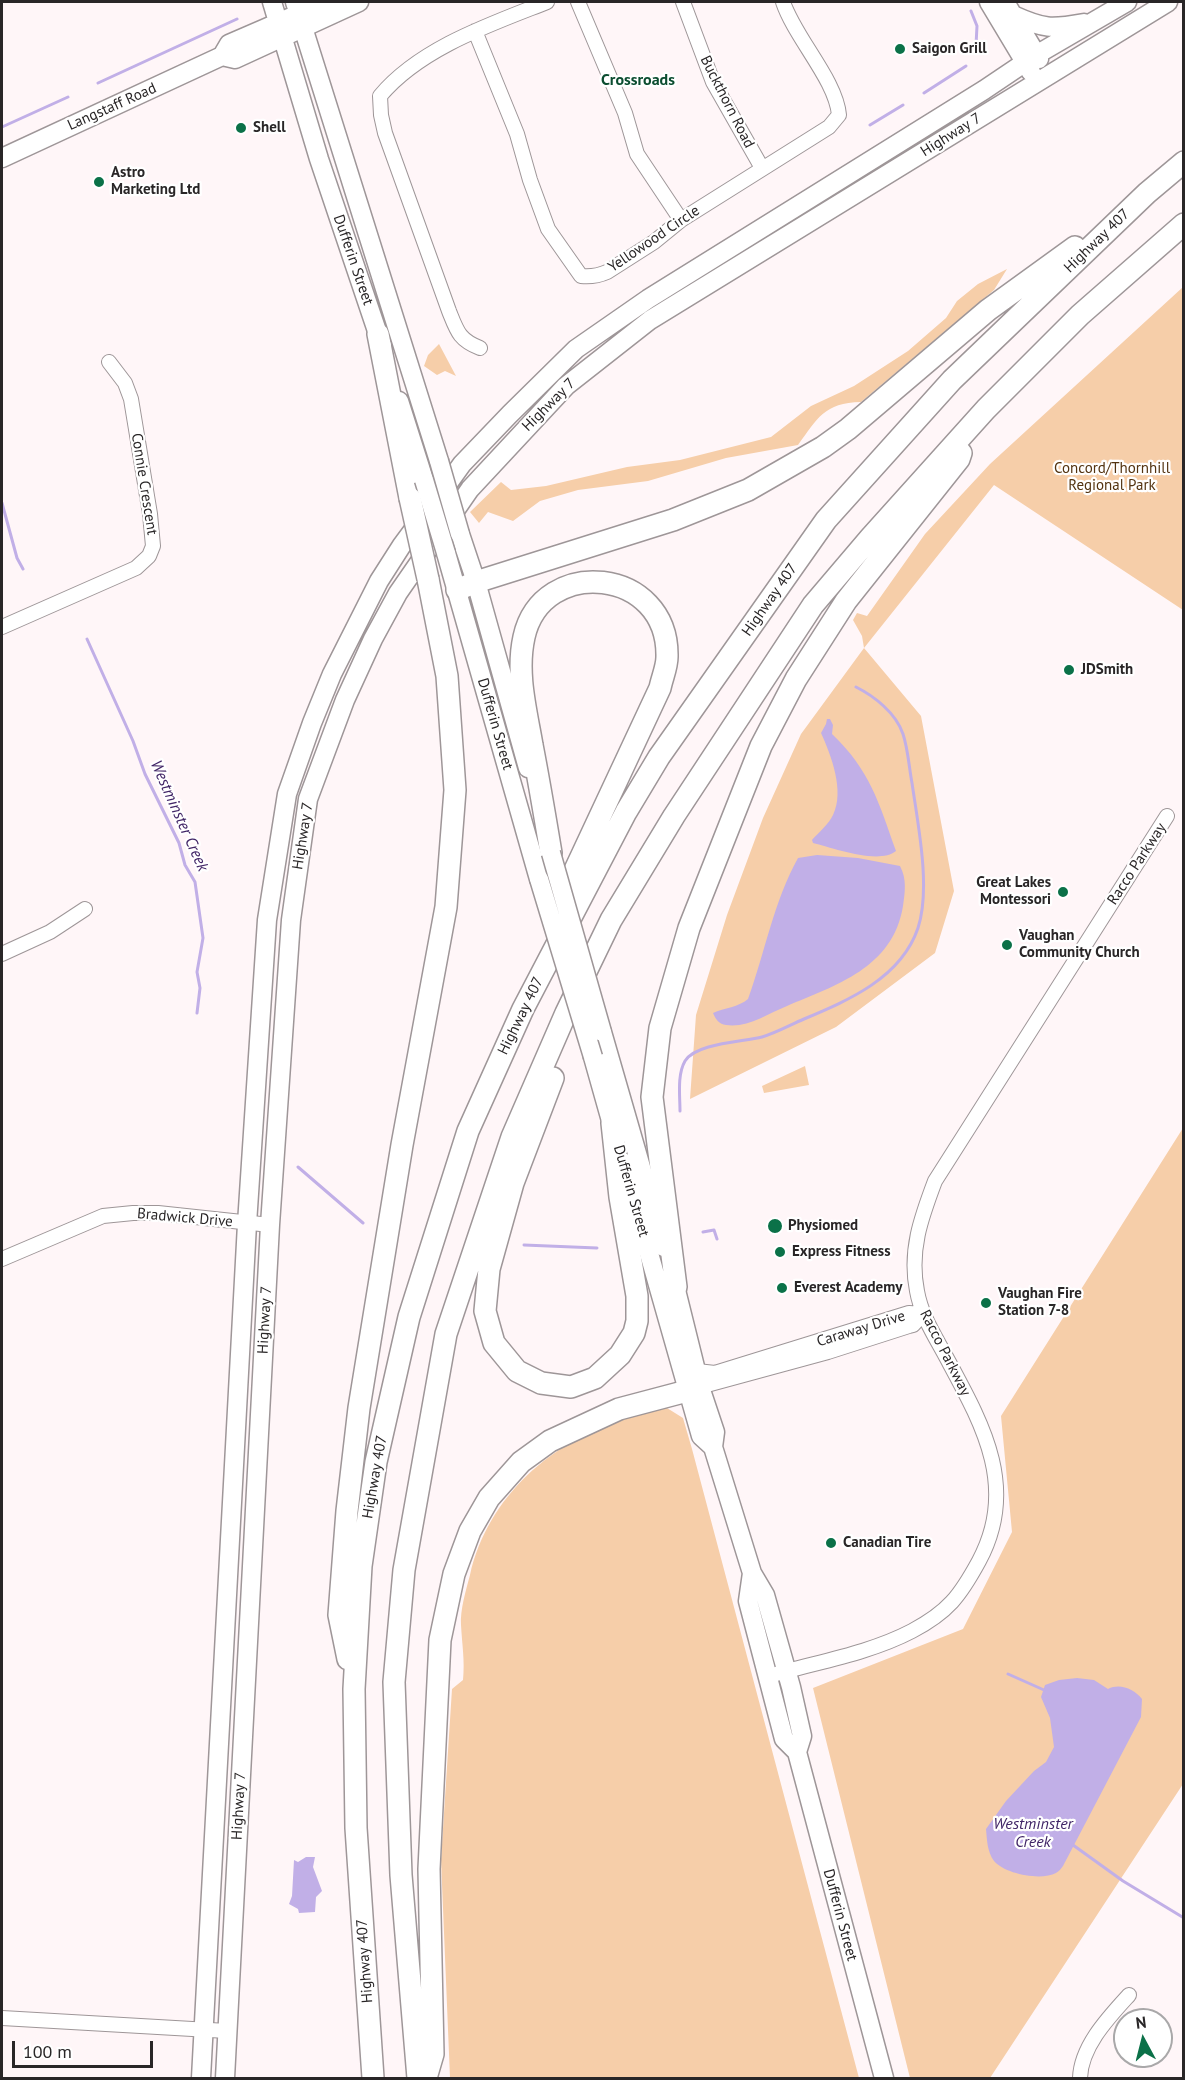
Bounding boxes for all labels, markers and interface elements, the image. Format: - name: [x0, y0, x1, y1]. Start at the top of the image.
- place label: Saigon Grill: [912, 40, 987, 58]
- marker: Saigon Grill: [893, 42, 907, 56]
- street label: Buckthorn Road: [696, 53, 758, 151]
- district label: Crossroads: [601, 70, 675, 90]
- street label: Langstaff Road: [65, 79, 159, 135]
- street label: Highway 7: [917, 109, 985, 161]
- place label: Shell: [253, 119, 286, 137]
- marker: Shell: [234, 121, 248, 135]
- place label: Astro Marketing Ltd: [111, 164, 200, 199]
- marker: Astro Marketing Ltd: [92, 175, 106, 189]
- street label: Yellowood Circle: [605, 202, 703, 276]
- street label: Highway 407: [1060, 205, 1134, 277]
- street label: Dufferin Street: [329, 212, 377, 308]
- street label: Highway 7: [519, 375, 579, 435]
- street label: Connie Crescent: [127, 432, 161, 536]
- park label: Concord/Thornhill Regional Park: [1054, 460, 1170, 495]
- street label: Highway 407: [738, 560, 802, 640]
- place label: JDSmith: [1081, 661, 1133, 679]
- marker: JDSmith: [1062, 663, 1076, 677]
- street label: Dufferin Street: [473, 676, 517, 772]
- water label: Westminster Creek: [146, 758, 212, 874]
- street label: Highway 7: [289, 801, 317, 871]
- street label: Racco Parkway: [1104, 820, 1170, 908]
- place label: Great Lakes Montessori: [976, 874, 1051, 909]
- marker: Great Lakes Montessori: [1056, 885, 1070, 899]
- place label: Vaughan Community Church: [1019, 927, 1140, 962]
- marker: Vaughan Community Church: [1000, 938, 1014, 952]
- street label: Highway 407: [494, 974, 548, 1058]
- street label: Dufferin Street: [609, 1143, 653, 1239]
- street label: Bradwick Drive: [136, 1205, 234, 1231]
- marker: Physiomed: [766, 1217, 784, 1235]
- place label: Physiomed: [788, 1217, 858, 1235]
- place label: Express Fitness: [792, 1243, 890, 1261]
- marker: Express Fitness: [773, 1245, 787, 1259]
- place label: Everest Academy: [794, 1279, 902, 1297]
- marker: Everest Academy: [775, 1281, 789, 1295]
- place label: Vaughan Fire Station 7-8: [998, 1285, 1082, 1320]
- street label: Highway 7: [254, 1286, 276, 1354]
- marker: Vaughan Fire Station 7-8: [979, 1296, 993, 1310]
- street label: Caraway Drive: [815, 1307, 907, 1351]
- street label: Racco Parkway: [916, 1307, 974, 1399]
- street label: Highway 407: [359, 1434, 391, 1520]
- place label: Canadian Tire: [843, 1534, 931, 1552]
- marker: Canadian Tire: [824, 1536, 838, 1550]
- street label: Highway 7: [228, 1772, 250, 1840]
- water label: Westminster Creek: [993, 1814, 1073, 1852]
- street label: Dufferin Street: [819, 1867, 861, 1963]
- street label: Highway 407: [353, 1918, 377, 2004]
- north arrow: [1113, 2008, 1173, 2068]
- text: N: [1135, 2012, 1147, 2033]
- scale bar: [15, 2029, 156, 2067]
- text: 100 m: [23, 2040, 72, 2063]

